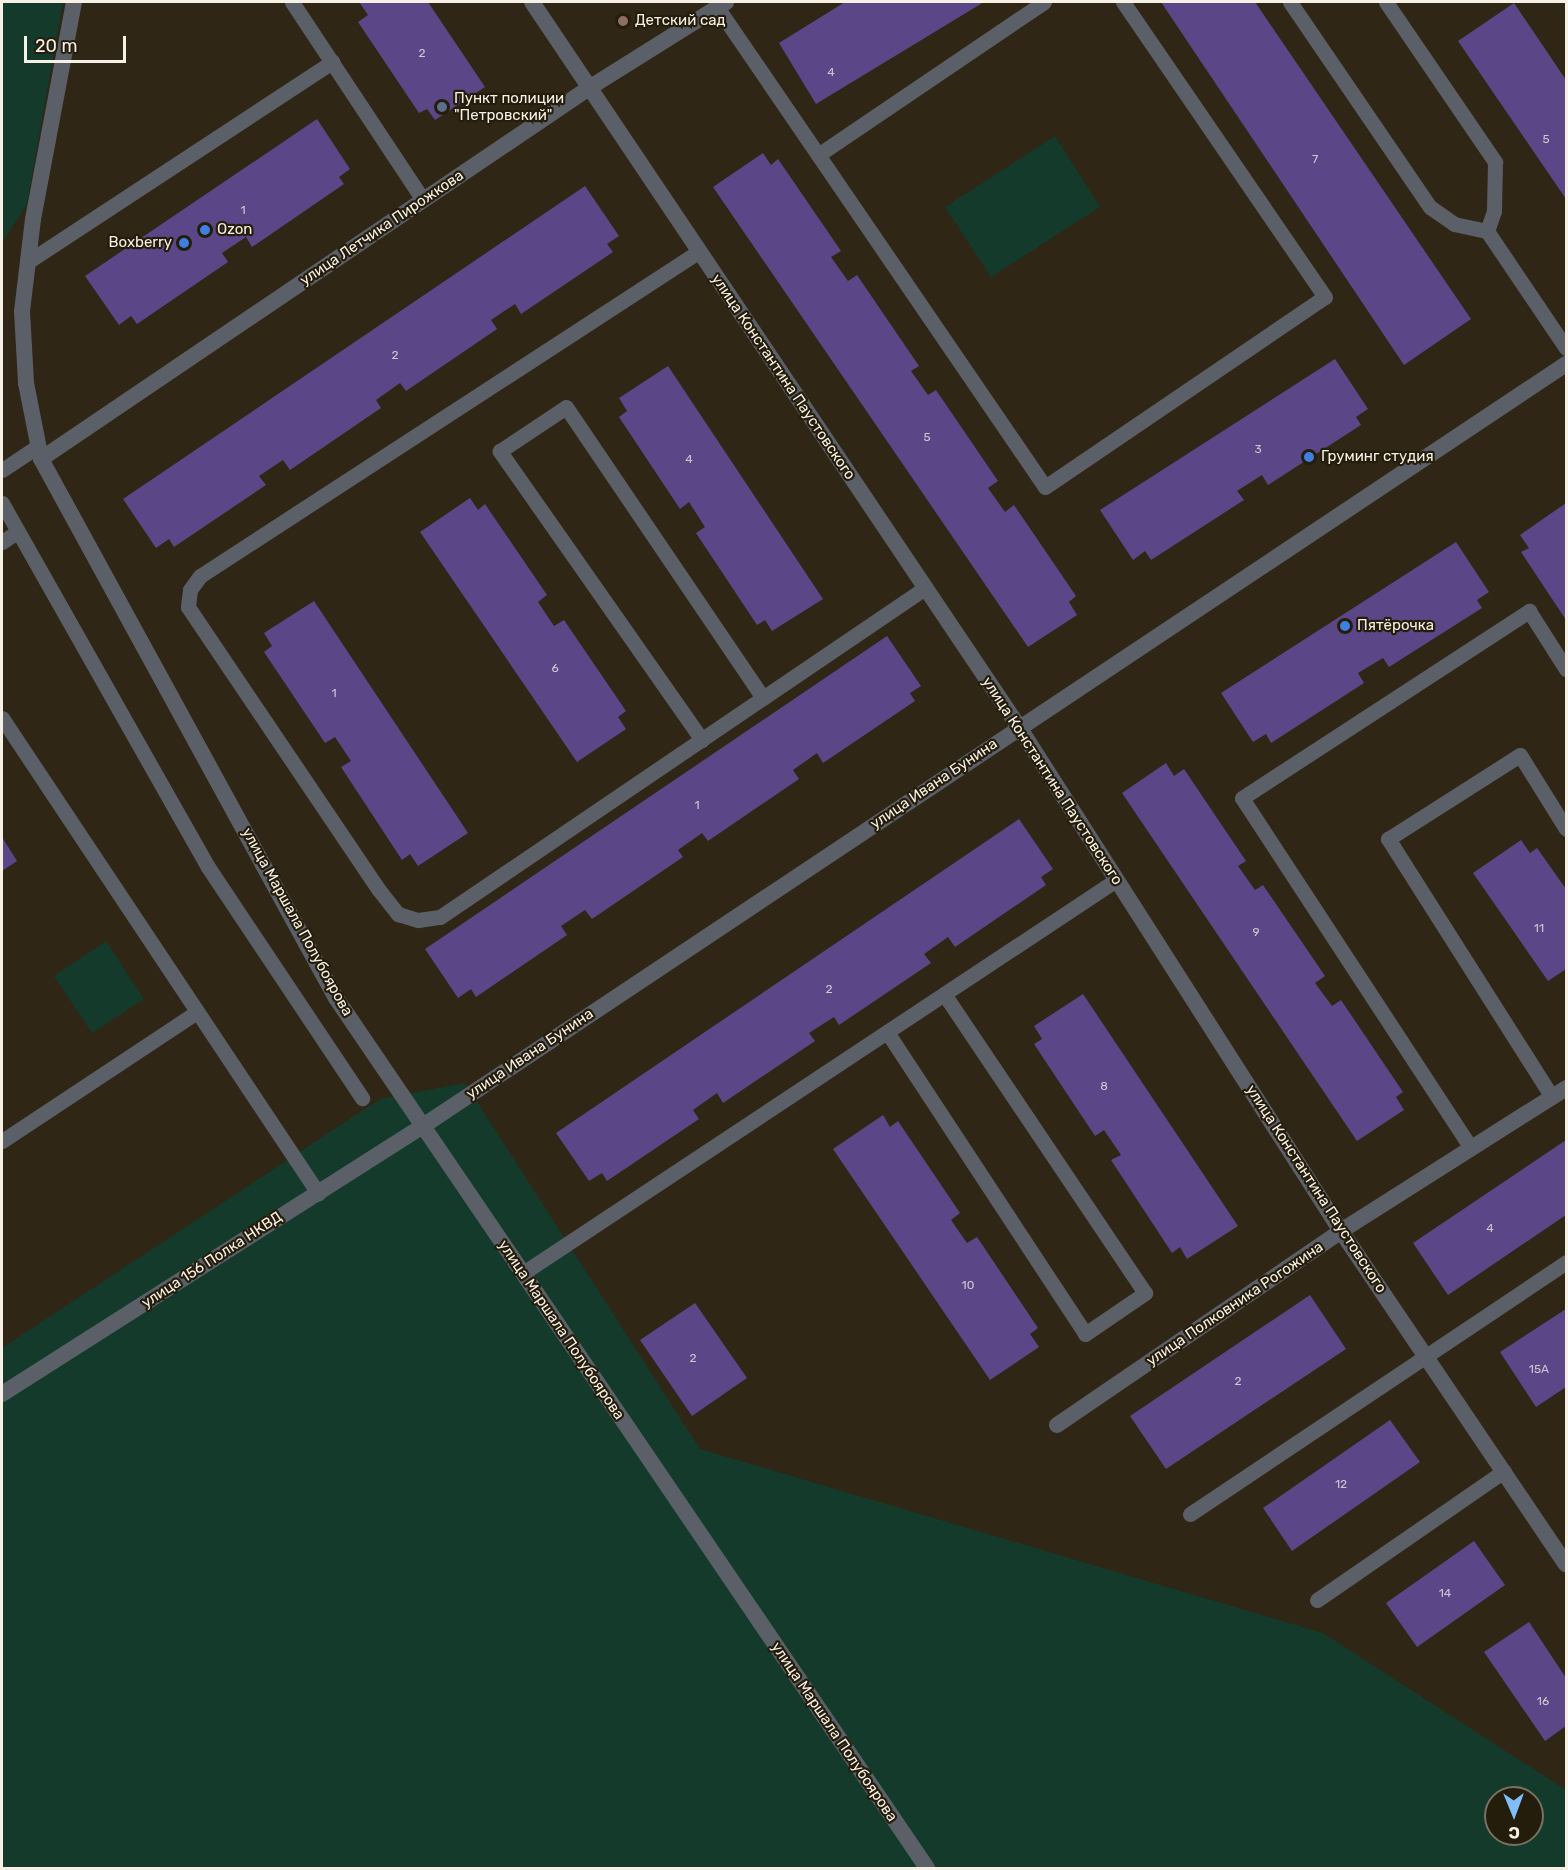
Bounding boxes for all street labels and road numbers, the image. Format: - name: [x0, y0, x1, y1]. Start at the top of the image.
- street label: улица Летчика Пирожкова: [297, 167, 467, 289]
- street label: улица Константина Паустовского: [707, 271, 859, 483]
- street label: улица Константина Паустовского: [978, 674, 1126, 888]
- street label: улица Ивана Бунина: [867, 735, 1001, 833]
- street label: улица Маршала Полубоярова: [238, 825, 356, 1019]
- street label: улица Ивана Бунина: [463, 1005, 597, 1103]
- street label: улица Константина Паустовского: [1242, 1082, 1390, 1296]
- street label: улица 156 Полка НКВД: [138, 1208, 286, 1312]
- street label: улица Маршала Полубоярова: [494, 1237, 628, 1423]
- street label: улица Полковника Рогожина: [1143, 1238, 1327, 1370]
- street label: улица Маршала Полубоярова: [767, 1639, 901, 1825]

